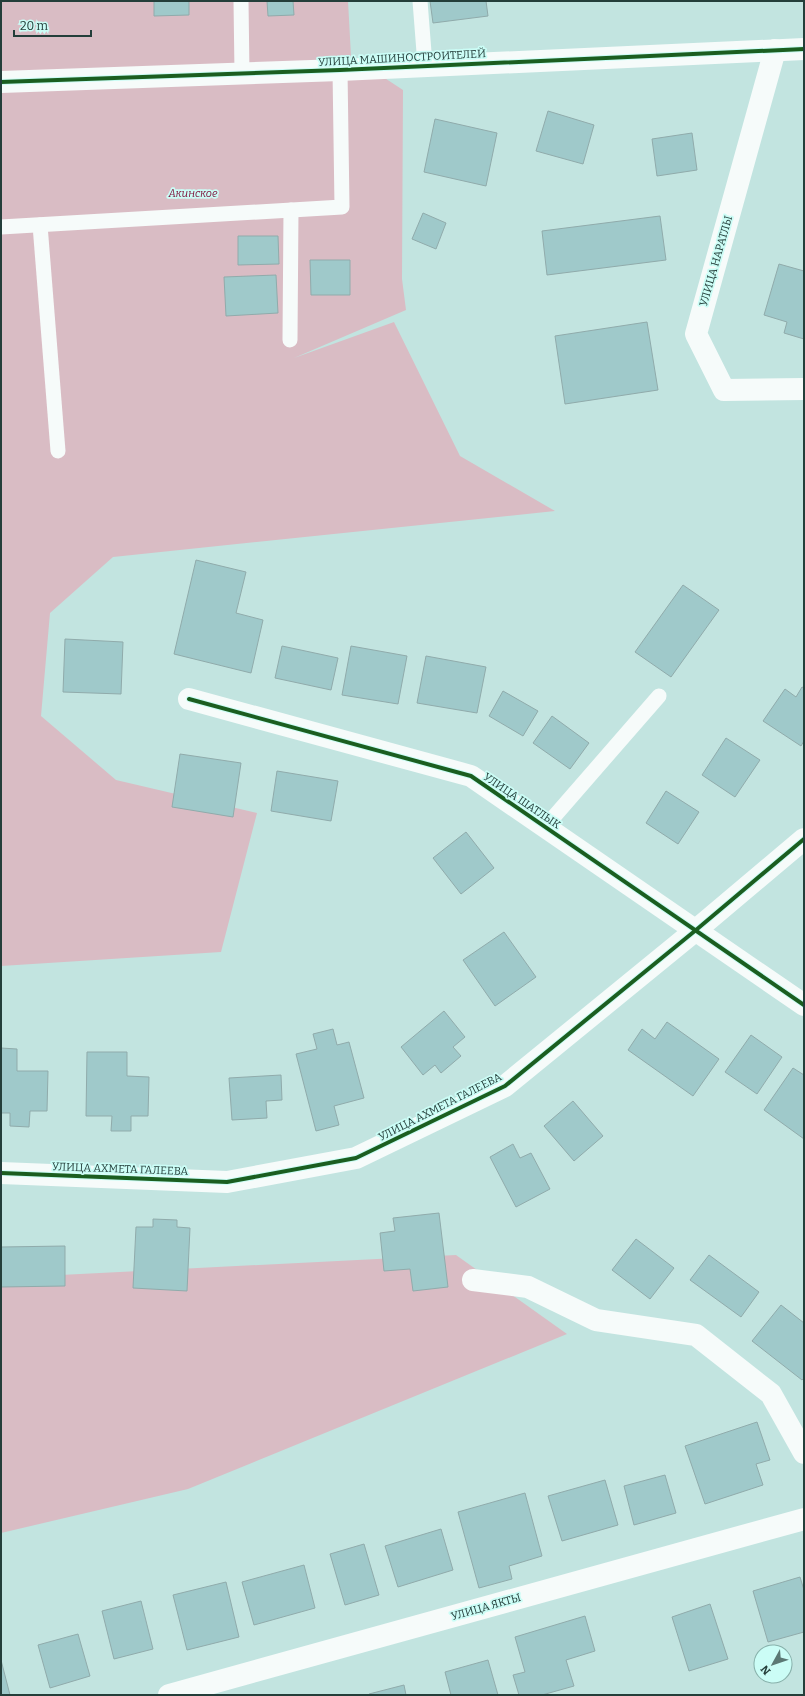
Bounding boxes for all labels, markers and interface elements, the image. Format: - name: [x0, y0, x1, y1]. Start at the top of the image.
- scale bar: [14, 12, 91, 38]
- text: 20 m: [20, 19, 49, 33]
- street label: УЛИЦА МАШИНОСТРОИТЕЛЕЙ: [318, 47, 486, 69]
- park label: Акинское: [167, 187, 218, 200]
- street label: УЛИЦА НАРАТЛЫ: [697, 214, 735, 308]
- street label: УЛИЦА ШАТЛЫК: [481, 770, 563, 832]
- street label: УЛИЦА АХМЕТА ГАЛЕЕВА: [376, 1070, 504, 1144]
- street label: УЛИЦА АХМЕТА ГАЛЕЕВА: [52, 1160, 189, 1178]
- street label: УЛИЦА ЯКТЫ: [450, 1591, 522, 1623]
- north arrow: [753, 1644, 793, 1684]
- text: N: [758, 1662, 773, 1678]

